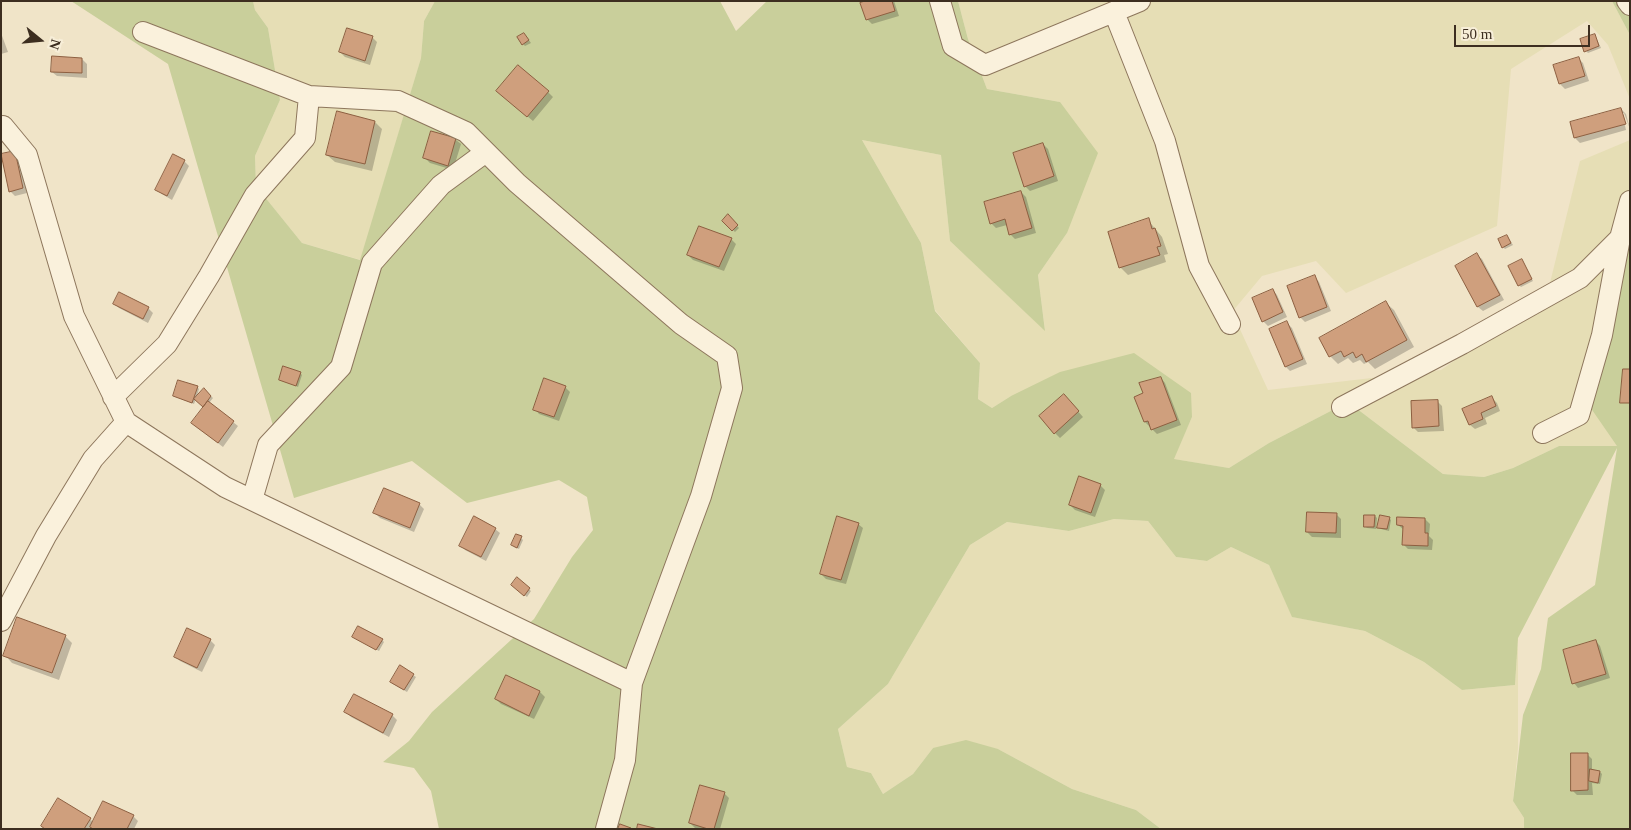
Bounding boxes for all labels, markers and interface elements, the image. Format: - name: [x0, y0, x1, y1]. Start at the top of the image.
- north arrow: [15, 15, 65, 65]
- scale bar: [1456, 15, 1592, 47]
- text: 50 m: [1462, 26, 1492, 42]
- text: N: [46, 37, 63, 52]

